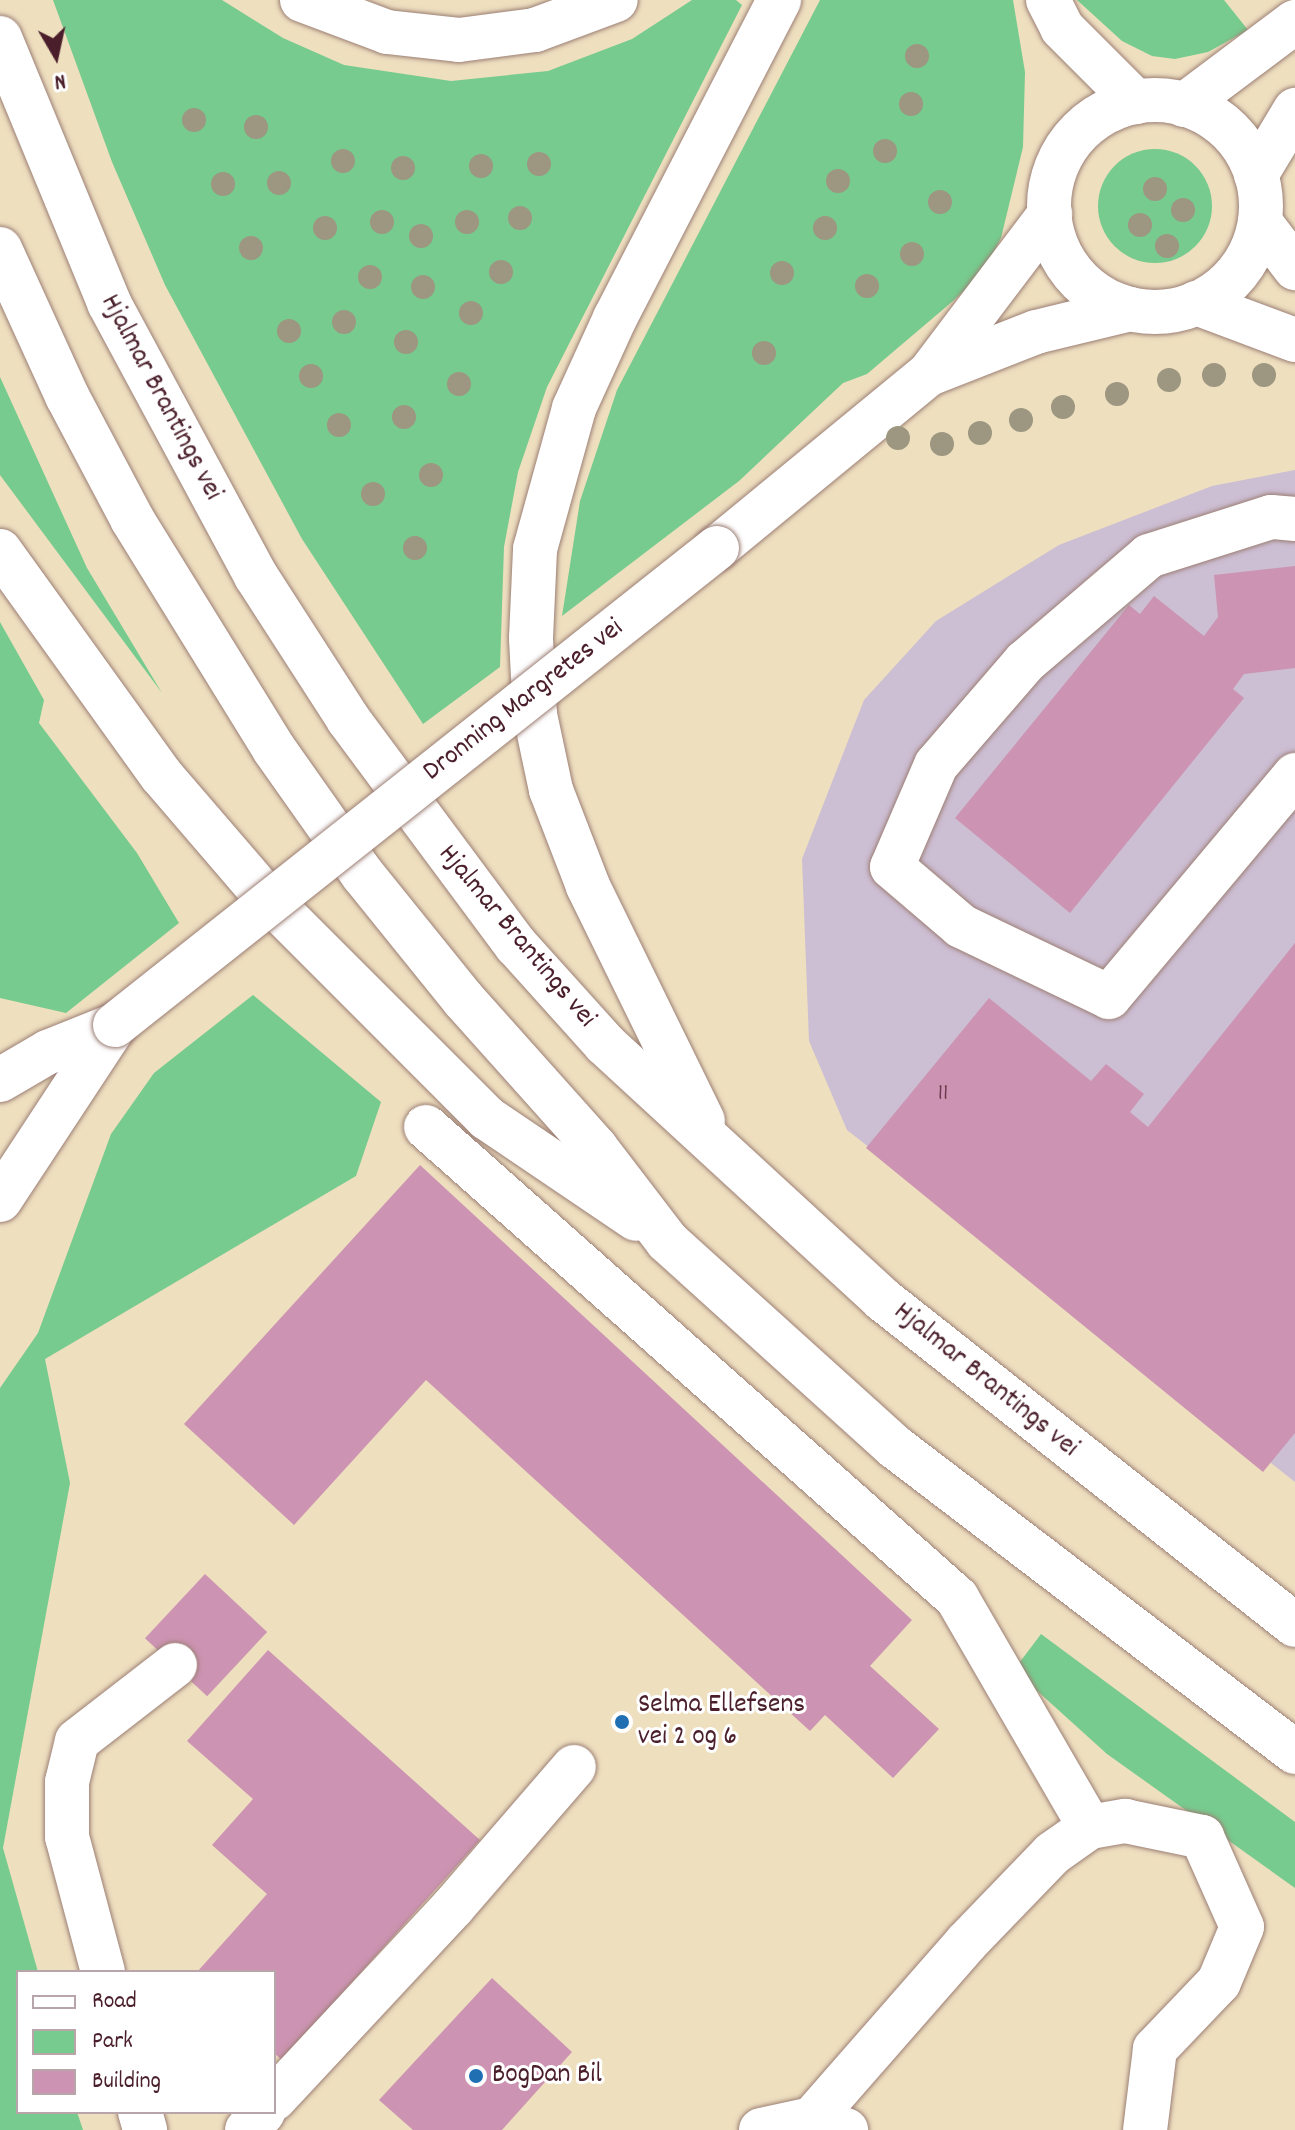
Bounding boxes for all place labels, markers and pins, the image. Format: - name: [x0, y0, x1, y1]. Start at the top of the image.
- place label: Selma Ellefsens vei 2 og 6: [638, 1689, 805, 1755]
- marker: Selma Ellefsens vei 2 og 6: [613, 1713, 631, 1731]
- place label: BogDan Bil: [492, 2059, 602, 2093]
- marker: BogDan Bil: [467, 2067, 485, 2085]

